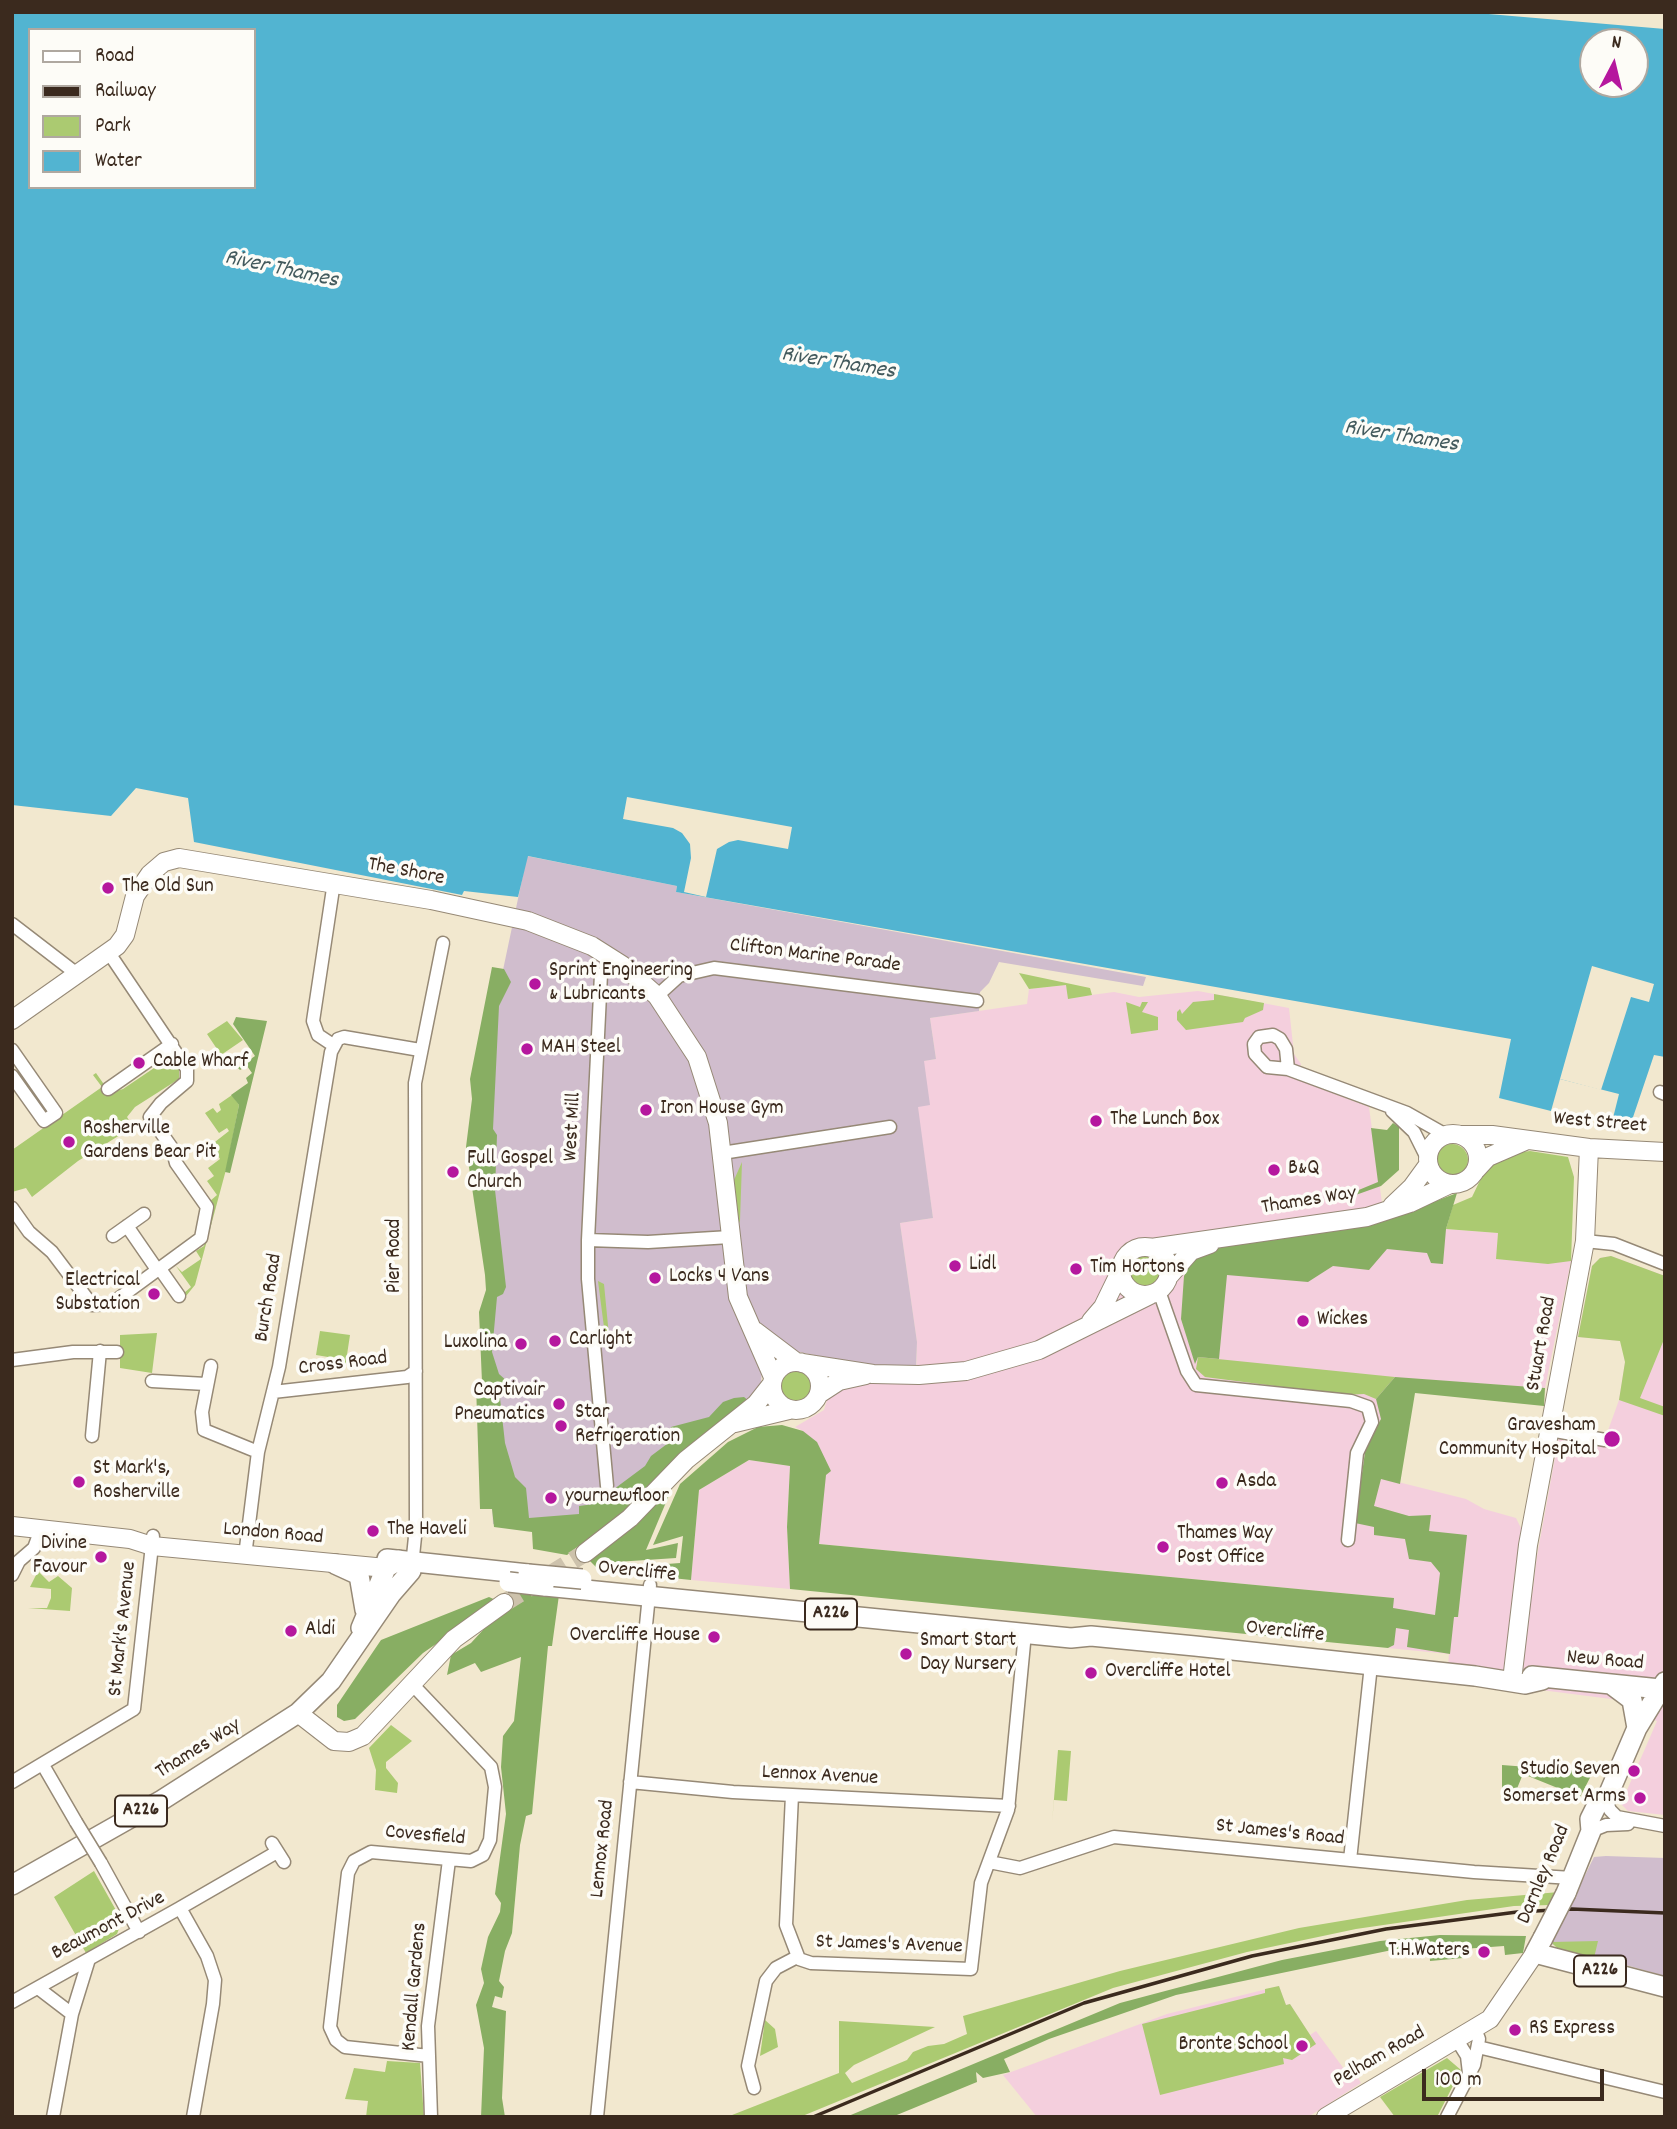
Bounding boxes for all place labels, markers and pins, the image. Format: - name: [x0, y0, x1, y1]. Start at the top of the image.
- place label: The Old Sun: [122, 875, 214, 901]
- marker: The Old Sun: [100, 880, 116, 896]
- place label: Sprint Engineering & Lubricants: [549, 959, 693, 1009]
- marker: Sprint Engineering & Lubricants: [527, 976, 543, 992]
- place label: MAH Steel: [541, 1036, 621, 1062]
- marker: MAH Steel: [519, 1041, 535, 1057]
- place label: Cable Wharf: [153, 1050, 248, 1076]
- marker: Cable Wharf: [131, 1055, 147, 1071]
- place label: Iron House Gym: [660, 1097, 784, 1123]
- marker: Iron House Gym: [638, 1102, 654, 1118]
- place label: The Lunch Box: [1110, 1108, 1219, 1134]
- marker: The Lunch Box: [1088, 1113, 1104, 1129]
- place label: Rosherville Gardens Bear Pit: [83, 1117, 216, 1167]
- marker: Rosherville Gardens Bear Pit: [61, 1134, 77, 1150]
- place label: Full Gospel Church: [467, 1147, 553, 1197]
- place label: B&Q: [1288, 1157, 1319, 1183]
- marker: B&Q: [1266, 1162, 1282, 1178]
- marker: Full Gospel Church: [445, 1164, 461, 1180]
- place label: Lidl: [969, 1253, 996, 1279]
- place label: Tim Hortons: [1090, 1256, 1185, 1282]
- marker: Lidl: [947, 1258, 963, 1274]
- marker: Tim Hortons: [1068, 1261, 1084, 1277]
- place label: Locks 4 Vans: [669, 1265, 770, 1291]
- place label: Electrical Substation: [56, 1269, 140, 1319]
- marker: Locks 4 Vans: [647, 1270, 663, 1286]
- marker: Electrical Substation: [146, 1286, 162, 1302]
- place label: Wickes: [1317, 1308, 1368, 1334]
- marker: Wickes: [1295, 1313, 1311, 1329]
- place label: Carlight: [569, 1328, 632, 1354]
- place label: Luxolina: [444, 1331, 507, 1357]
- marker: Carlight: [547, 1333, 563, 1349]
- marker: Luxolina: [513, 1336, 529, 1352]
- place label: Captivair Pneumatics: [454, 1379, 545, 1429]
- marker: Captivair Pneumatics: [551, 1396, 567, 1412]
- place label: Star Refrigeration: [575, 1401, 680, 1451]
- place label: Gravesham Community Hospital: [1439, 1414, 1596, 1464]
- marker: Star Refrigeration: [553, 1418, 569, 1434]
- marker: Gravesham Community Hospital: [1602, 1429, 1622, 1449]
- place label: St Mark's, Rosherville: [93, 1457, 180, 1507]
- place label: Asda: [1236, 1470, 1276, 1496]
- marker: St Mark's, Rosherville: [71, 1474, 87, 1490]
- marker: Asda: [1214, 1475, 1230, 1491]
- place label: yournewfloor: [565, 1485, 669, 1511]
- marker: yournewfloor: [543, 1490, 559, 1506]
- place label: The Haveli: [387, 1518, 467, 1544]
- place label: Thames Way Post Office: [1177, 1522, 1273, 1572]
- marker: The Haveli: [365, 1523, 381, 1539]
- place label: Divine Favour: [33, 1532, 87, 1582]
- marker: Thames Way Post Office: [1155, 1539, 1171, 1555]
- marker: Divine Favour: [93, 1549, 109, 1565]
- place label: Aldi: [305, 1618, 335, 1644]
- marker: Aldi: [283, 1623, 299, 1639]
- place label: Overcliffe House: [569, 1624, 700, 1650]
- marker: Overcliffe House: [706, 1629, 722, 1645]
- place label: Smart Start Day Nursery: [920, 1629, 1016, 1679]
- marker: Smart Start Day Nursery: [898, 1646, 914, 1662]
- place label: Overcliffe Hotel: [1105, 1660, 1230, 1686]
- marker: Overcliffe Hotel: [1083, 1665, 1099, 1681]
- place label: Studio Seven: [1520, 1758, 1620, 1784]
- marker: Studio Seven: [1626, 1763, 1642, 1779]
- place label: Somerset Arms: [1503, 1785, 1626, 1811]
- marker: Somerset Arms: [1632, 1790, 1648, 1806]
- place label: T.H.Waters: [1388, 1939, 1470, 1965]
- marker: T.H.Waters: [1476, 1944, 1492, 1960]
- place label: RS Express: [1529, 2017, 1615, 2043]
- marker: RS Express: [1507, 2022, 1523, 2038]
- place label: Bronte School: [1178, 2033, 1288, 2059]
- marker: Bronte School: [1294, 2038, 1310, 2054]

